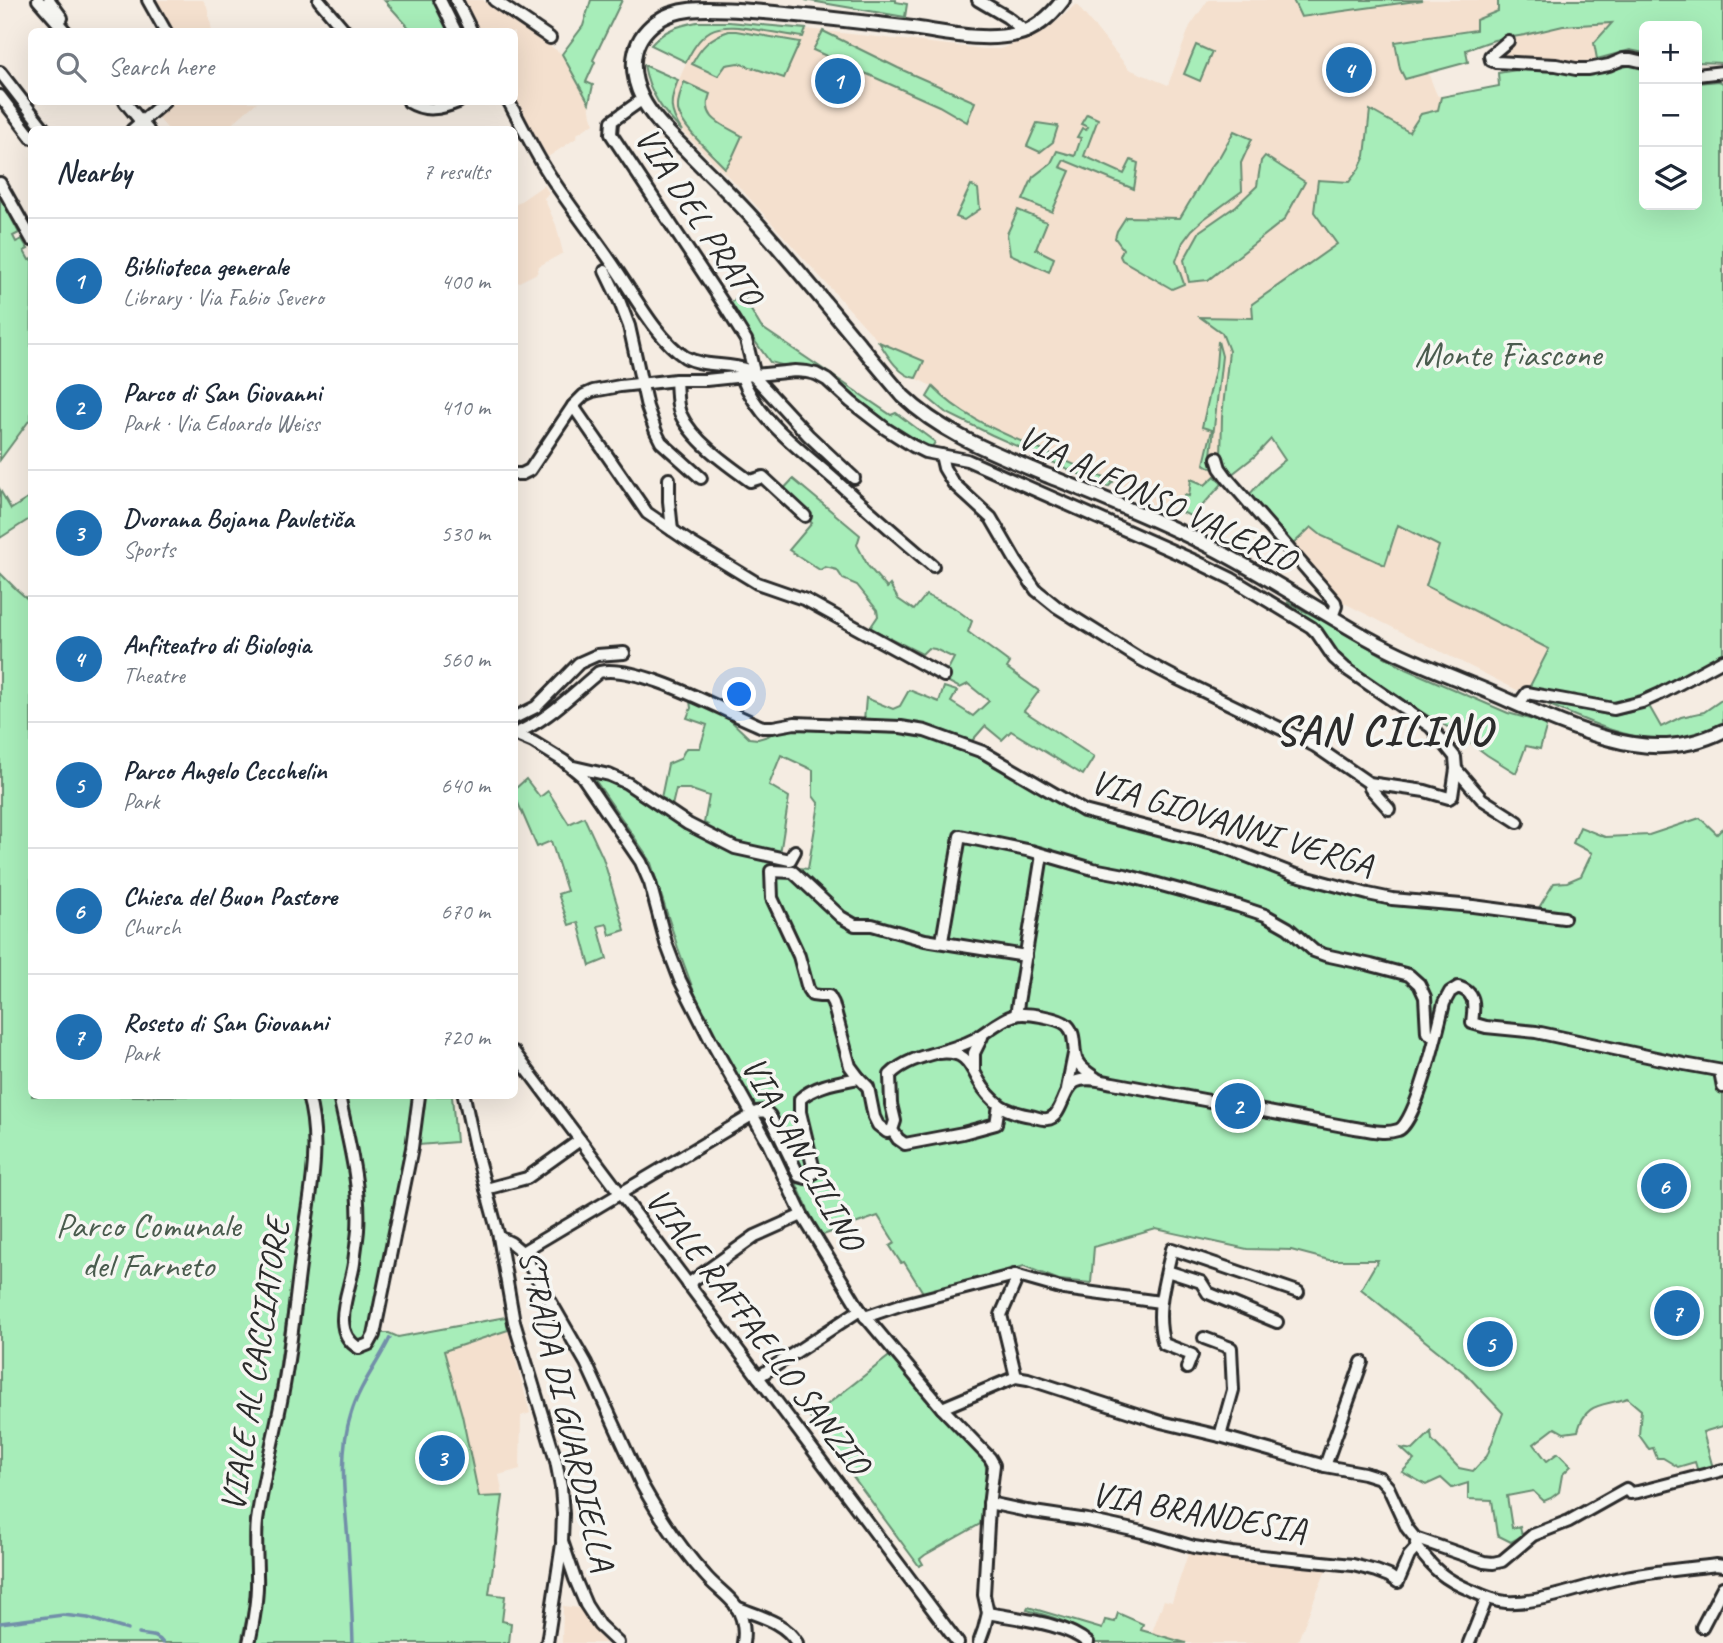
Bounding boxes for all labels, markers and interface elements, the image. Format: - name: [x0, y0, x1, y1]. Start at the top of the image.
- map controls: [1639, 21, 1702, 210]
- button: +: [1639, 21, 1702, 84]
- search box: [28, 28, 518, 105]
- pin: 4: [1326, 44, 1372, 96]
- icon: search: [52, 48, 90, 86]
- text: Search here: [108, 50, 214, 83]
- pin: 1: [815, 55, 861, 107]
- button: −: [1639, 84, 1702, 147]
- street label: VIA DEL PRATO: [625, 119, 775, 317]
- button: layers: [1639, 147, 1702, 210]
- text: Nearby: [56, 153, 132, 191]
- text: 7 results: [423, 157, 490, 186]
- text: Biblioteca generale: [123, 250, 288, 283]
- text: 1: [74, 267, 84, 296]
- text: 400 m: [441, 267, 490, 296]
- text: Library · Via Fabio Severo: [123, 283, 324, 312]
- park label: Monte Fiascone: [1415, 332, 1604, 377]
- text: Parco di San Giovanni: [123, 376, 321, 409]
- text: 2: [74, 393, 84, 422]
- text: 410 m: [441, 393, 490, 422]
- text: Park · Via Edoardo Weiss: [123, 409, 320, 438]
- street label: VIA ALFONSO VALERIO: [1011, 414, 1306, 584]
- text: Dvorana Bojana Pavletiča: [123, 502, 354, 535]
- text: 3: [74, 519, 84, 548]
- text: 530 m: [441, 519, 490, 548]
- text: Sports: [123, 535, 175, 564]
- text: Anfiteatro di Biologia: [123, 628, 311, 661]
- text: 4: [74, 645, 84, 674]
- text: 560 m: [441, 645, 490, 674]
- text: Theatre: [123, 661, 185, 690]
- your location: [722, 677, 756, 711]
- district label: SAN CILINO: [1275, 704, 1497, 757]
- text: Parco Angelo Cecchelin: [123, 754, 327, 787]
- street label: VIA GIOVANNI VERGA: [1086, 759, 1380, 888]
- text: 5: [74, 771, 84, 800]
- text: 640 m: [441, 771, 490, 800]
- text: Park: [123, 787, 159, 816]
- text: Chiesa del Buon Pastore: [123, 880, 337, 913]
- text: 6: [74, 897, 84, 926]
- text: 670 m: [441, 897, 490, 926]
- text: Church: [123, 913, 181, 942]
- text: Roseto di San Giovanni: [123, 1006, 328, 1039]
- text: 7: [74, 1023, 84, 1052]
- text: 720 m: [441, 1023, 490, 1052]
- text: Park: [123, 1039, 159, 1068]
- street label: VIA SAN CILINO: [731, 1048, 876, 1261]
- pin: 2: [1215, 1080, 1261, 1132]
- pin: 6: [1641, 1160, 1687, 1212]
- street label: VIALE RAFFAELLO SANZIO: [636, 1179, 883, 1486]
- park label: Parco Comunale del Farneto: [56, 1203, 243, 1288]
- street label: VIALE AL CACCIATORE: [210, 1211, 301, 1514]
- street label: STRADA DI GUARDIELLA: [508, 1245, 626, 1576]
- pin: 7: [1654, 1287, 1700, 1339]
- pin: 5: [1467, 1318, 1513, 1370]
- pin: 3: [419, 1432, 465, 1484]
- street label: VIA BRANDESIA: [1088, 1471, 1311, 1553]

